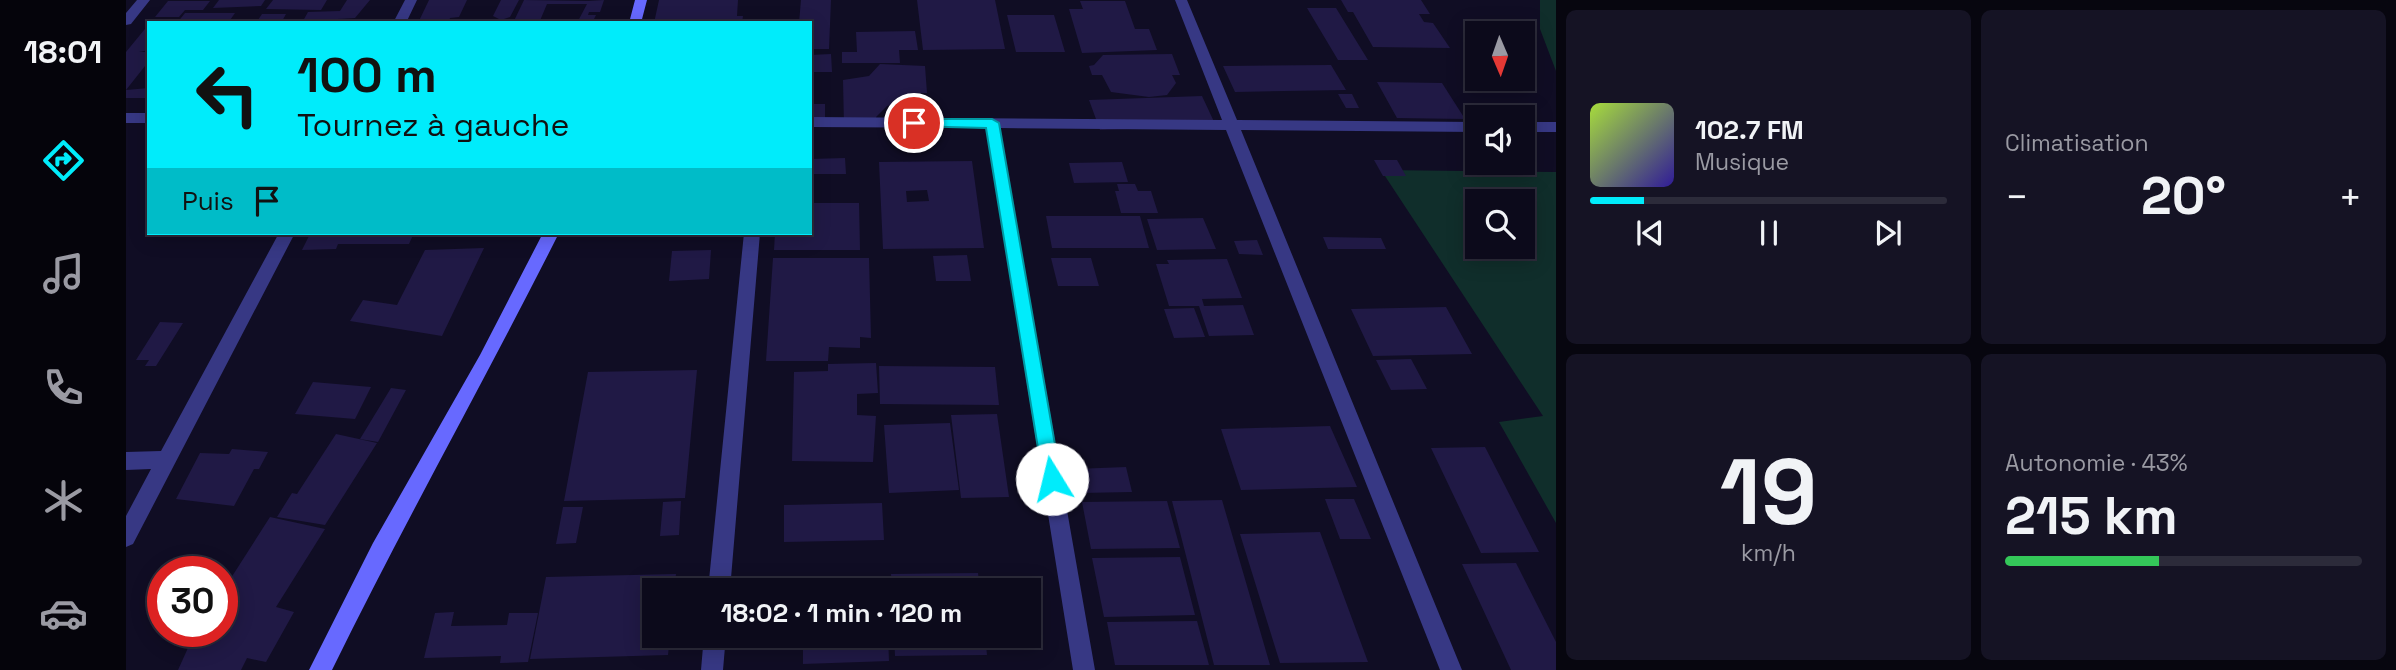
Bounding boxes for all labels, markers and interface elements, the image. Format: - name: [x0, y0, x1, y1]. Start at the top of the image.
- north arrow: [1465, 21, 1535, 91]
- map controls: [1465, 21, 1535, 259]
- text: 18:01: [24, 32, 102, 72]
- text: 100 m: [297, 44, 437, 106]
- icon: left: [182, 49, 273, 140]
- pin: [884, 93, 944, 153]
- icon: arrive: [895, 104, 933, 142]
- text: Tournez à gauche: [297, 105, 569, 145]
- button: sound: [1465, 105, 1535, 175]
- text: 102.7 FM: [1695, 113, 1804, 147]
- text: Climatisation: [2005, 128, 2149, 158]
- icon: directions: [39, 136, 88, 185]
- text: Musique: [1695, 147, 1789, 177]
- text: 20°: [2141, 163, 2226, 229]
- text: −: [2005, 173, 2029, 221]
- text: +: [2338, 173, 2362, 221]
- icon: arrive: [248, 182, 286, 220]
- text: Puis: [182, 184, 234, 218]
- button: search: [1465, 189, 1535, 259]
- icon: previous: [1631, 214, 1669, 252]
- icon: pause: [1750, 214, 1788, 252]
- icon: next: [1869, 214, 1907, 252]
- icon: music: [39, 249, 88, 298]
- icon: phone: [39, 363, 88, 412]
- text: 19: [1720, 434, 1817, 551]
- position arrow: [1015, 442, 1089, 516]
- text: Autonomie · 43%: [2005, 448, 2187, 478]
- icon: climate: [39, 476, 88, 525]
- text: 215 km: [2005, 483, 2178, 549]
- text: km/h: [1741, 538, 1796, 568]
- speed limit sign: 30: [147, 556, 238, 647]
- icon: car: [39, 589, 88, 638]
- text: 18:02 · 1 min · 120 m: [721, 596, 962, 630]

